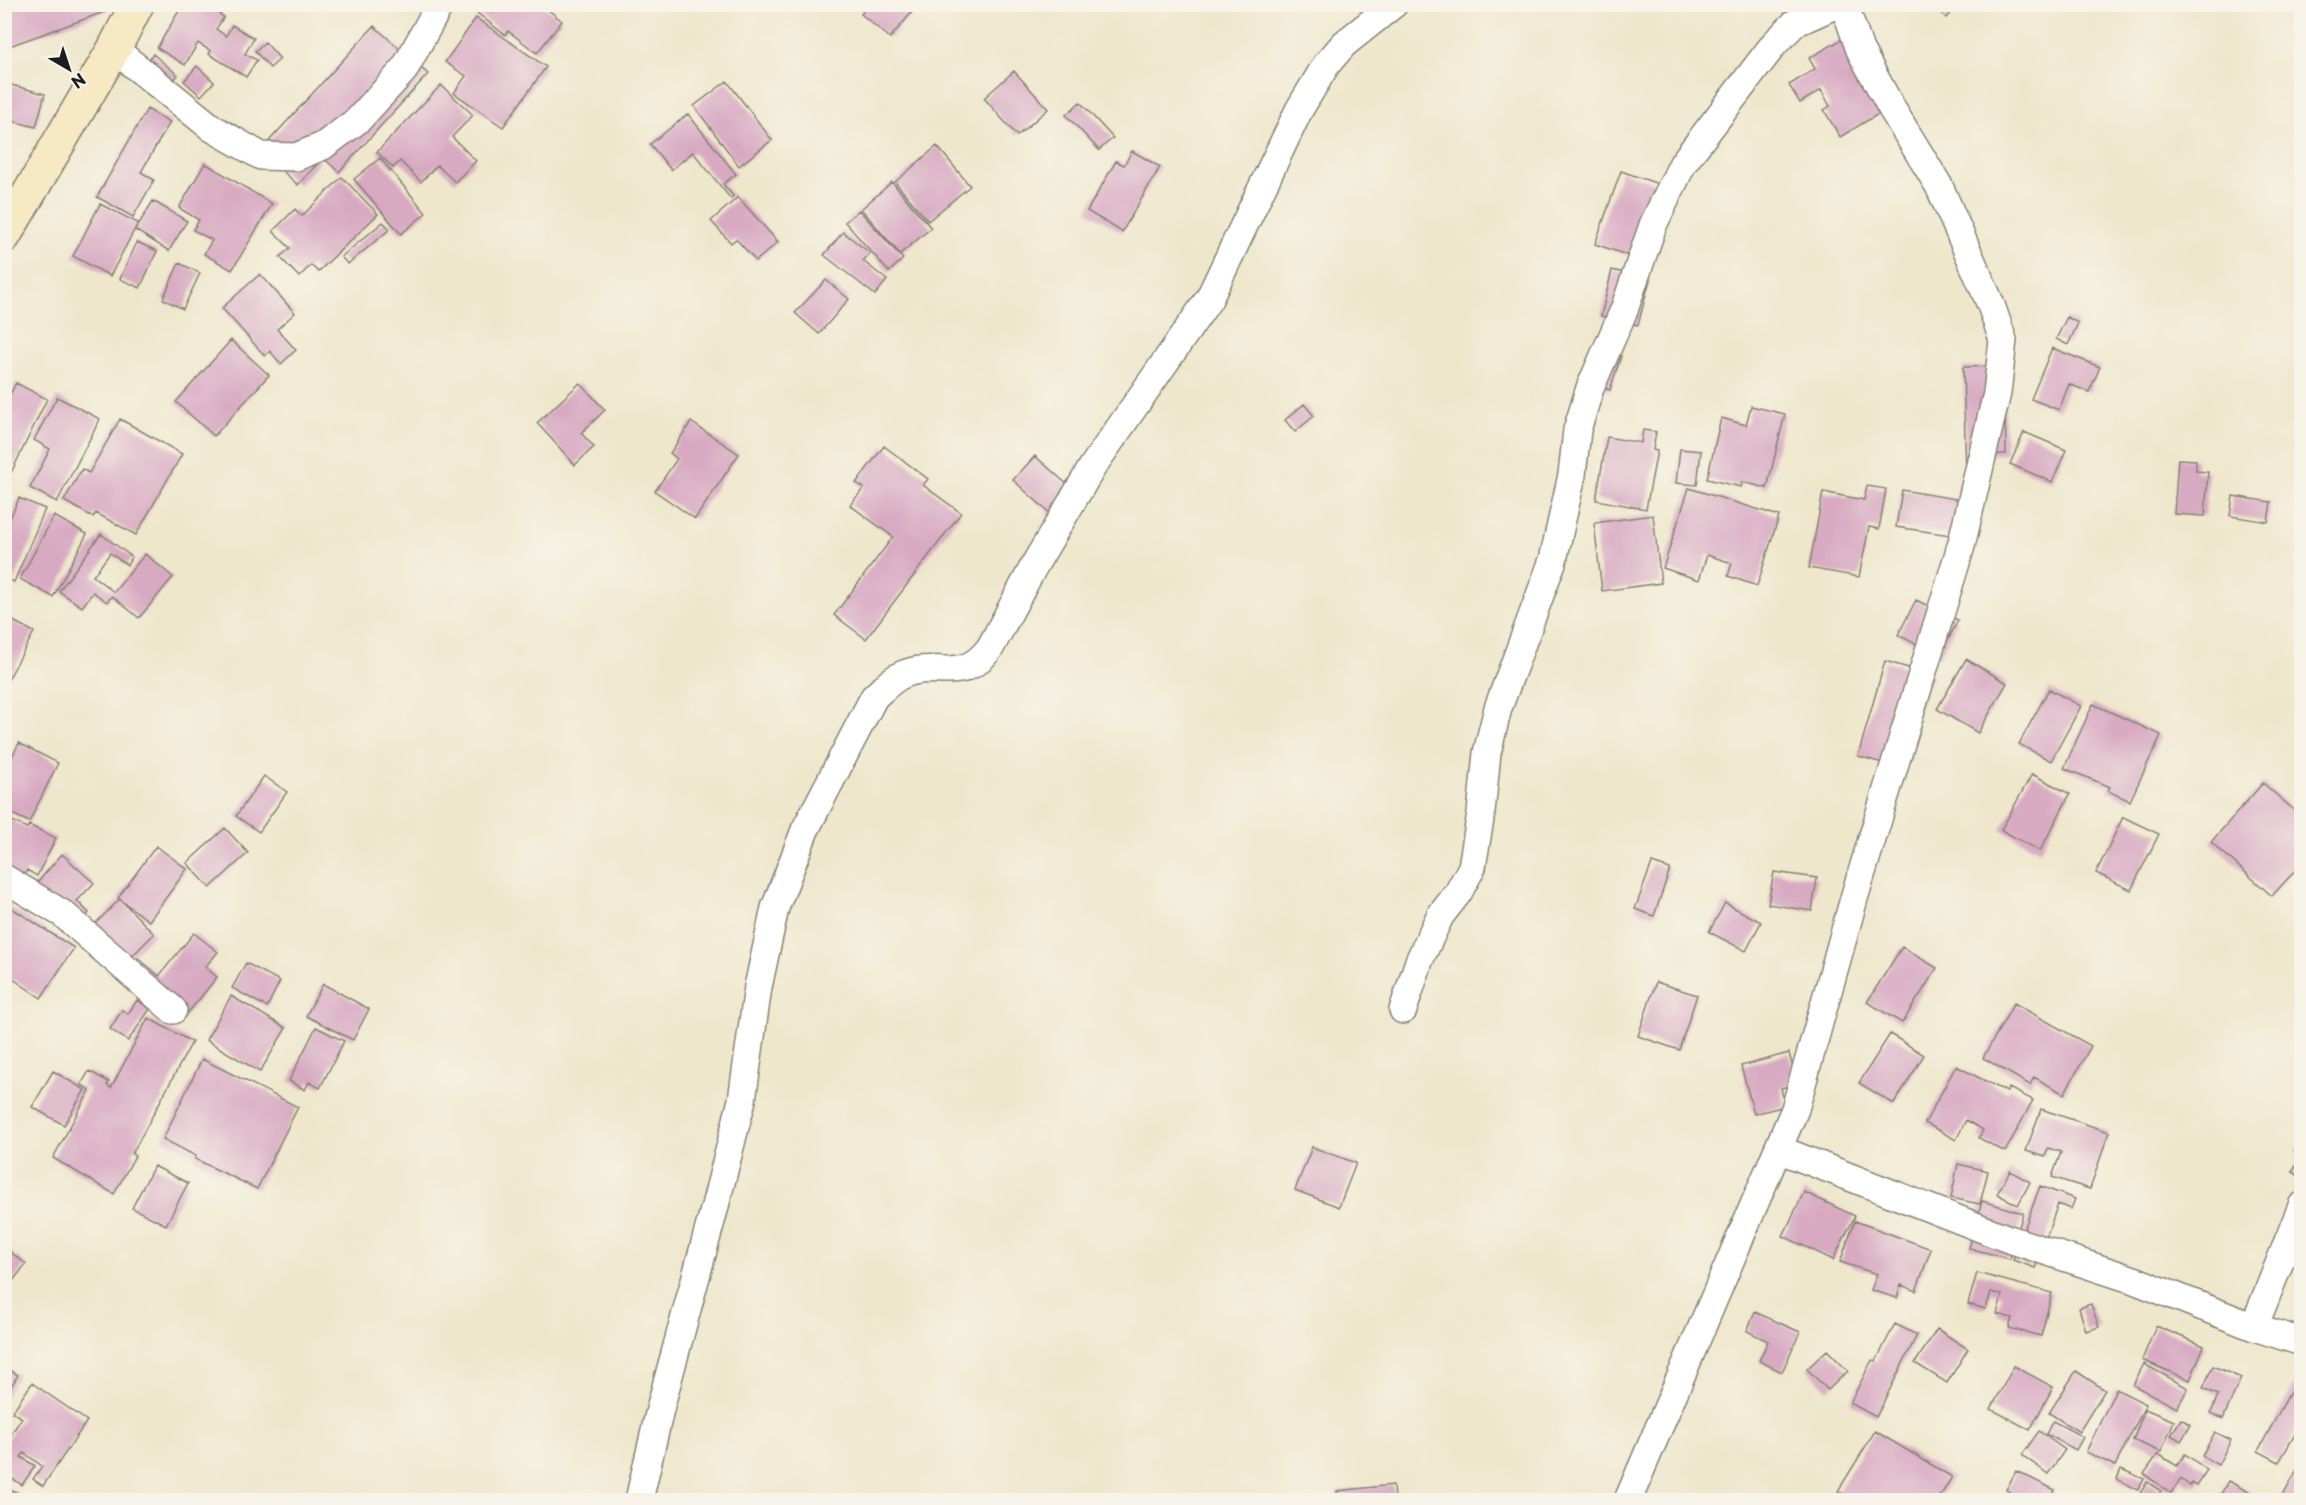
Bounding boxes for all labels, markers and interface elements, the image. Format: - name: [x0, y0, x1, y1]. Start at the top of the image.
- north arrow: [39, 39, 99, 99]
- text: N: [67, 68, 92, 95]

